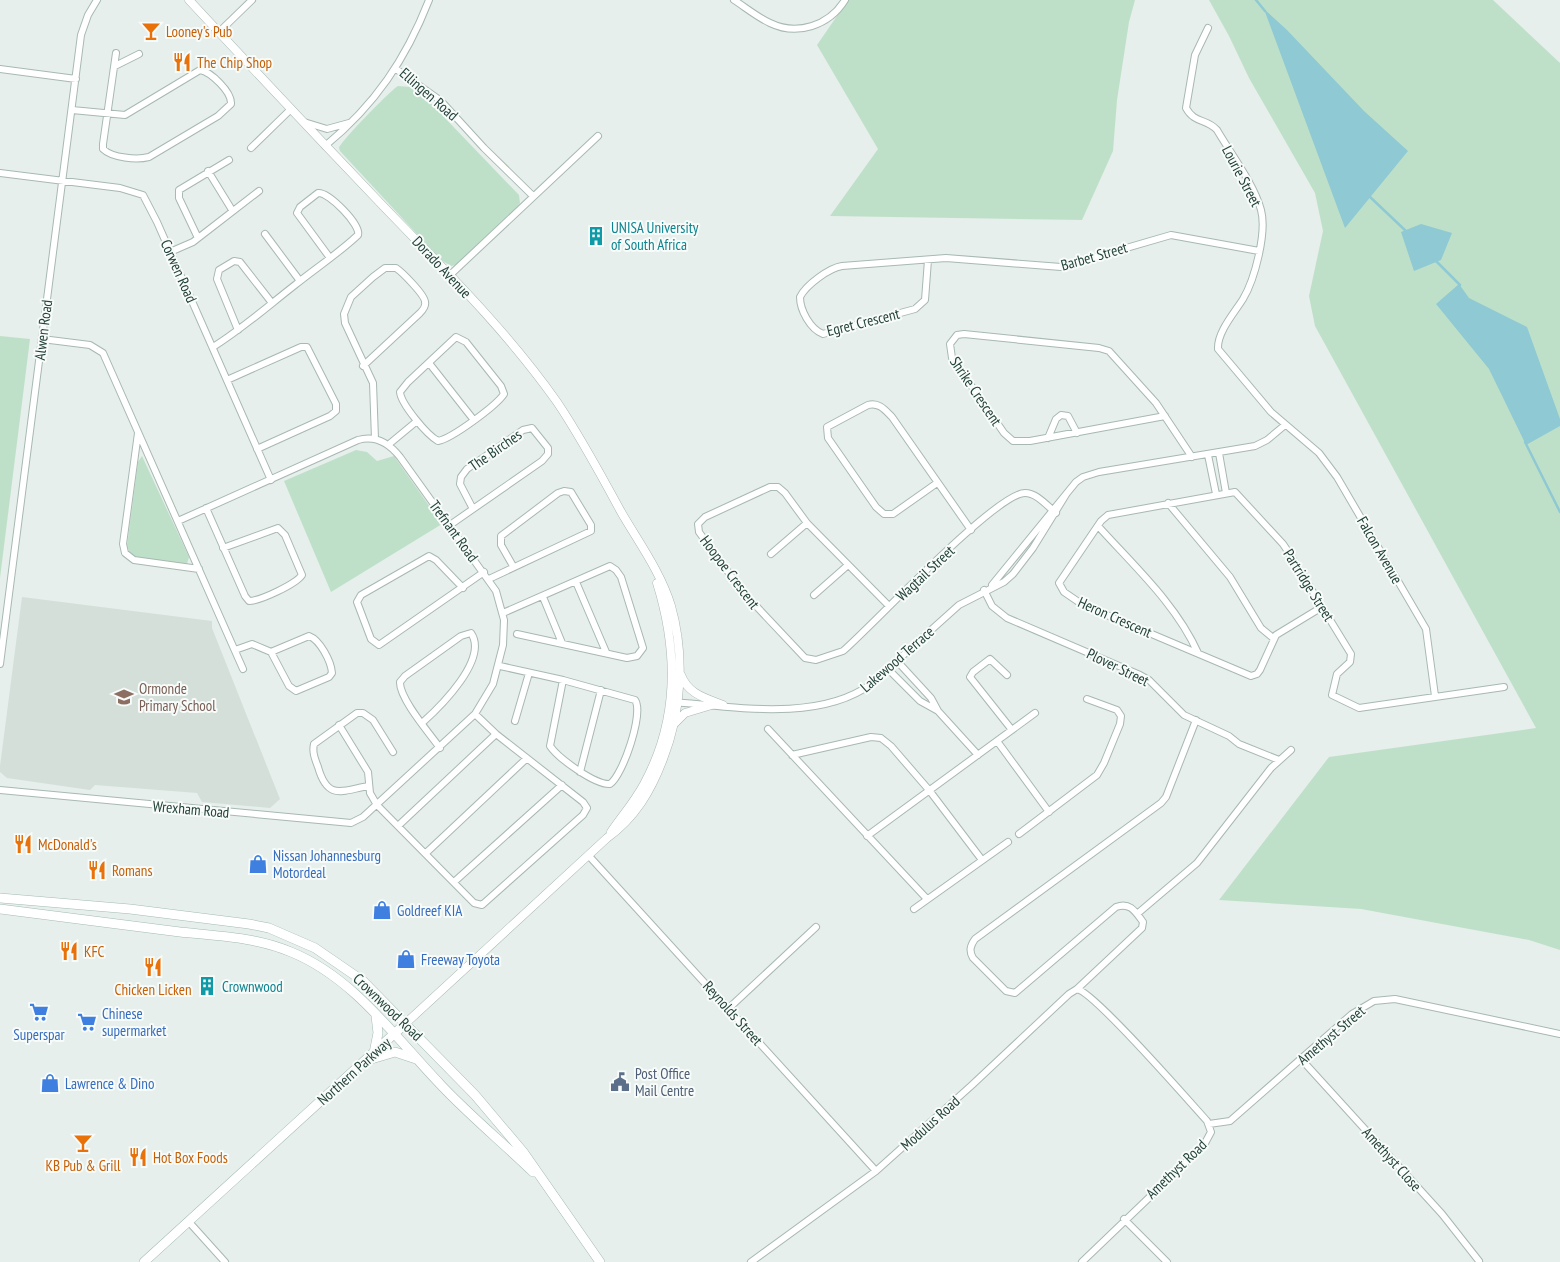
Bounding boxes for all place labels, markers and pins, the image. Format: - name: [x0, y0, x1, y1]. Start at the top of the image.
- bar icon: Looney's Pub: [140, 20, 162, 42]
- place label: Looney's Pub: [166, 22, 232, 41]
- restaurant icon: The Chip Shop: [171, 51, 193, 73]
- place label: The Chip Shop: [197, 53, 272, 72]
- place label: UNISA University of South Africa: [611, 218, 699, 254]
- building icon: UNISA University of South Africa: [585, 225, 607, 247]
- place label: Ormonde Primary School: [139, 679, 216, 715]
- school or university icon: Ormonde Primary School: [113, 686, 135, 708]
- restaurant icon: McDonald's: [12, 833, 34, 855]
- place label: McDonald's: [38, 835, 97, 854]
- place label: Nissan Johannesburg Motordeal: [273, 846, 381, 882]
- shop icon: Nissan Johannesburg Motordeal: [247, 853, 269, 875]
- restaurant icon: Romans: [86, 859, 108, 881]
- place label: Romans: [112, 861, 153, 880]
- shop icon: Goldreef KIA: [371, 899, 393, 921]
- place label: Goldreef KIA: [397, 901, 463, 920]
- restaurant icon: KFC: [58, 940, 80, 962]
- place label: KFC: [84, 942, 105, 961]
- shop icon: Freeway Toyota: [395, 948, 417, 970]
- place label: Freeway Toyota: [421, 950, 500, 969]
- restaurant icon: Chicken Licken: [142, 956, 164, 978]
- building icon: Crownwood: [196, 975, 218, 997]
- place label: Crownwood: [222, 977, 283, 996]
- place label: Chicken Licken: [115, 980, 191, 999]
- supermarket icon: Superspar: [28, 1001, 50, 1023]
- place label: Chinese supermarket: [102, 1004, 166, 1040]
- supermarket icon: Chinese supermarket: [76, 1011, 98, 1033]
- place label: Superspar: [13, 1025, 66, 1044]
- place label: Post Office Mail Centre: [635, 1064, 694, 1100]
- public building icon: Post Office Mail Centre: [609, 1071, 631, 1093]
- shop icon: Lawrence & Dino: [39, 1072, 61, 1094]
- place label: Lawrence & Dino: [65, 1074, 154, 1093]
- bar icon: KB Pub & Grill: [72, 1132, 94, 1154]
- restaurant icon: Hot Box Foods: [127, 1146, 149, 1168]
- place label: Hot Box Foods: [153, 1148, 228, 1167]
- place label: KB Pub & Grill: [46, 1156, 121, 1175]

